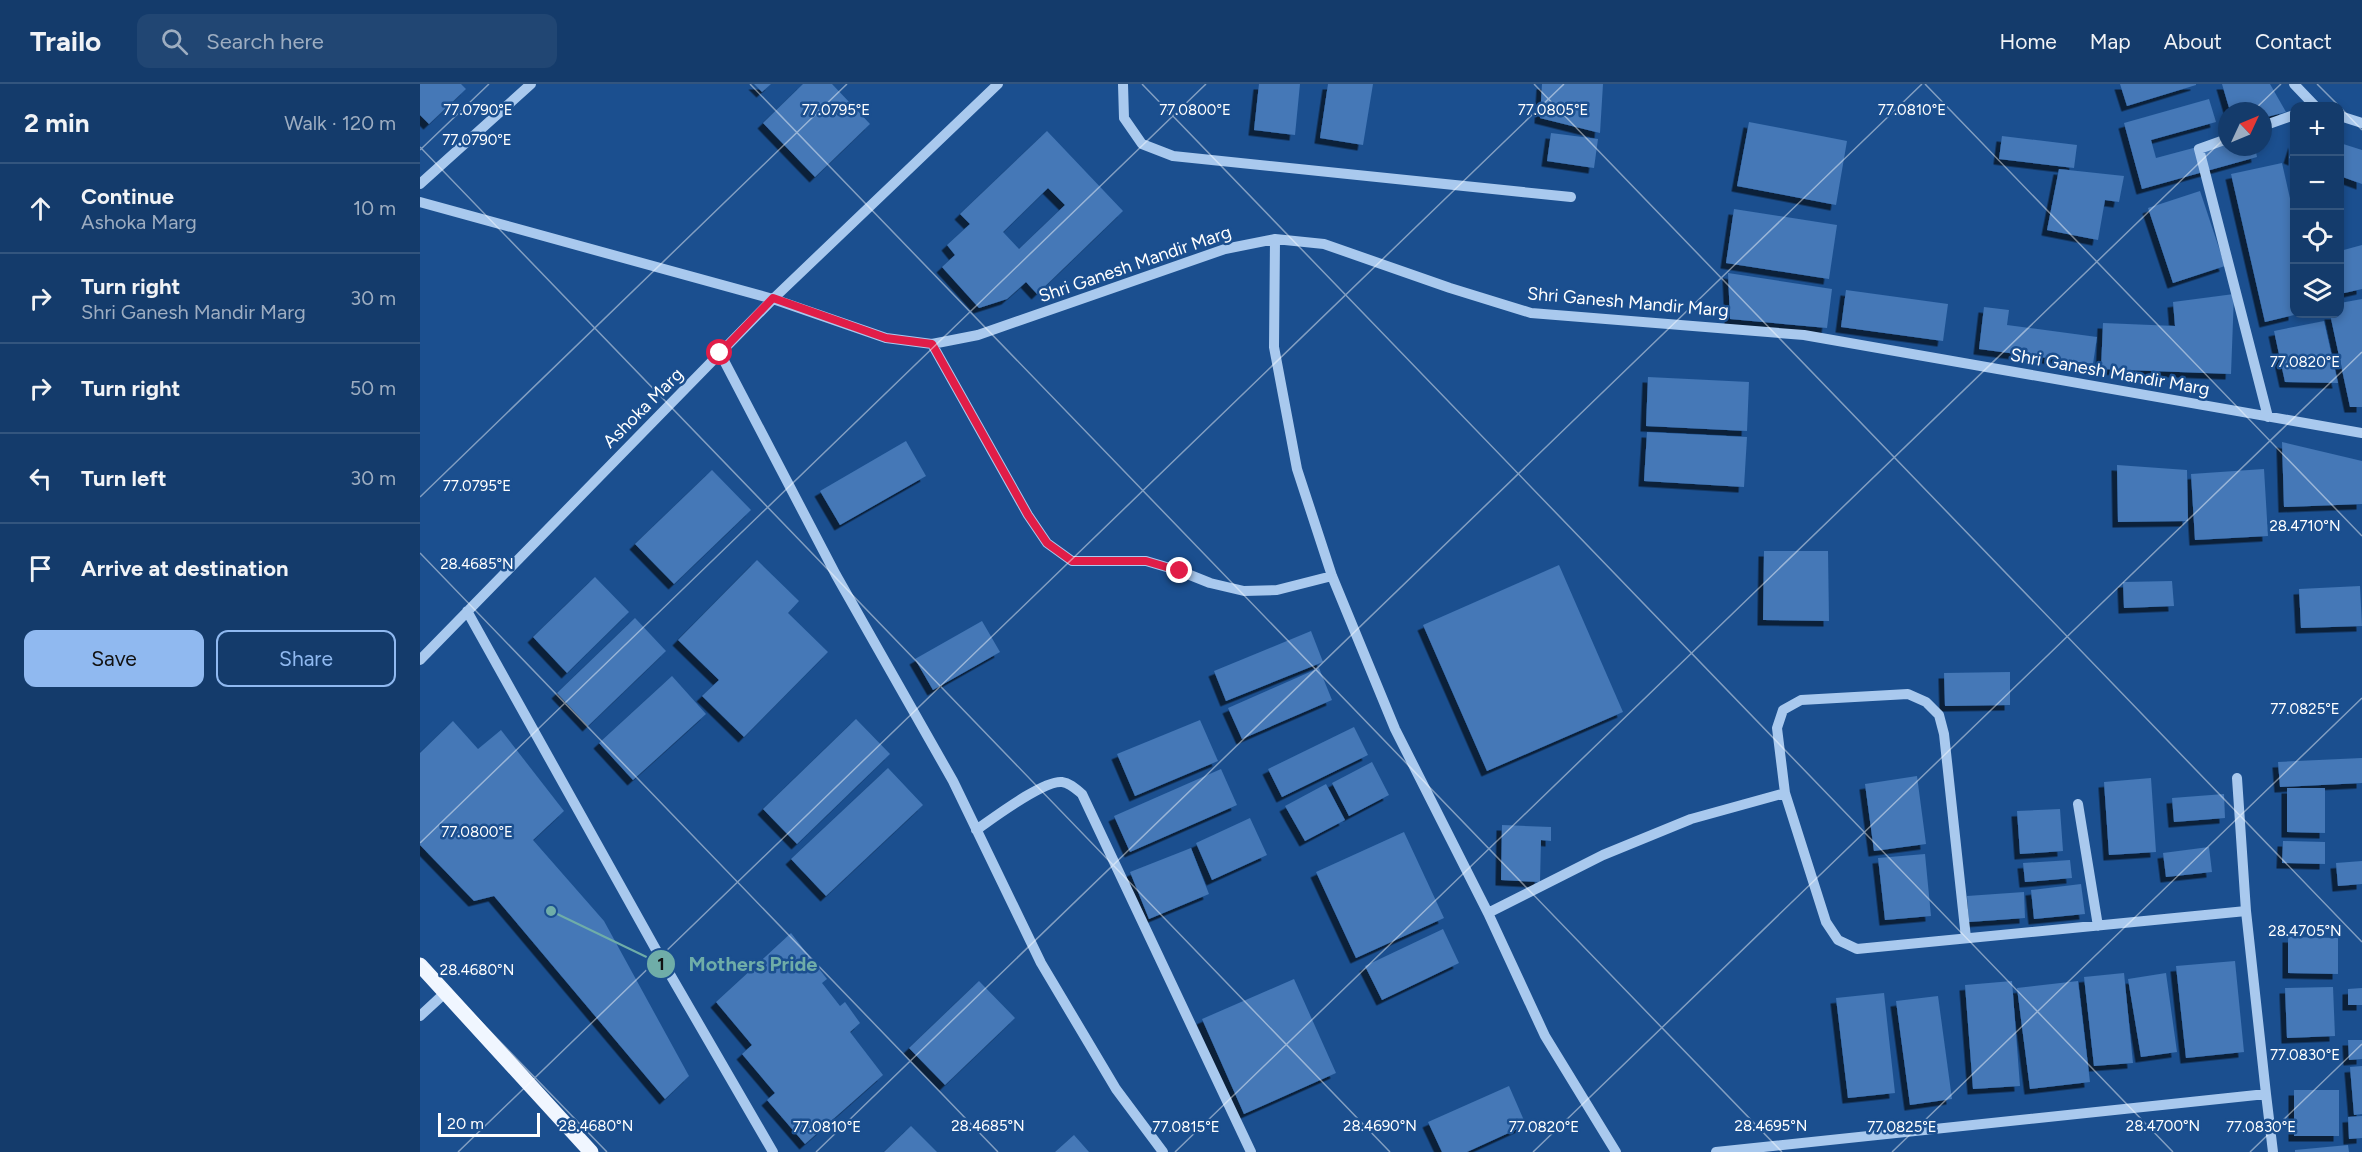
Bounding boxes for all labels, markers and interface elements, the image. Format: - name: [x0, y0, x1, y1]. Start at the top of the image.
- search box: [137, 14, 557, 68]
- text: Trailo: [30, 24, 101, 58]
- icon: search: [158, 25, 191, 58]
- text: Search here: [206, 28, 324, 55]
- text: Home: [2000, 29, 2057, 54]
- text: Map: [2090, 29, 2131, 54]
- text: About: [2164, 29, 2222, 54]
- text: Contact: [2255, 29, 2332, 54]
- text: 77.0790°E: [443, 101, 513, 119]
- text: 77.0795°E: [802, 101, 870, 119]
- text: 77.0800°E: [1159, 101, 1231, 119]
- text: 77.0805°E: [1518, 101, 1588, 119]
- text: 77.0810°E: [1878, 101, 1946, 119]
- north arrow: [2218, 102, 2272, 156]
- map controls: [2290, 102, 2344, 318]
- button: +: [2290, 102, 2344, 156]
- text: 2 min: [24, 107, 90, 139]
- text: Walk · 120 m: [284, 111, 396, 135]
- text: 77.0790°E: [442, 131, 512, 149]
- button: −: [2290, 156, 2344, 210]
- text: Continue: [81, 183, 174, 210]
- icon: ahead: [24, 192, 57, 225]
- text: 10 m: [353, 196, 396, 220]
- text: Ashoka Marg: [81, 210, 197, 234]
- button: locate: [2290, 210, 2344, 264]
- street label: Shri Ganesh Mandir Marg: [1036, 221, 1234, 307]
- button: layers: [2290, 264, 2344, 318]
- text: Turn right: [81, 273, 180, 300]
- icon: right: [24, 282, 57, 315]
- street label: Shri Ganesh Mandir Marg: [1526, 282, 1730, 322]
- text: 30 m: [350, 286, 396, 310]
- text: Shri Ganesh Mandir Marg: [81, 300, 306, 324]
- route start: [706, 339, 732, 365]
- street label: Shri Ganesh Mandir Marg: [2009, 344, 2211, 400]
- text: 77.0820°E: [2270, 353, 2340, 371]
- street label: Ashoka Marg: [598, 363, 688, 453]
- icon: right: [24, 372, 57, 405]
- text: Turn right: [81, 375, 180, 402]
- text: 50 m: [350, 376, 396, 400]
- icon: left: [24, 462, 57, 495]
- text: Turn left: [81, 465, 167, 492]
- text: 30 m: [350, 466, 396, 490]
- text: 77.0795°E: [443, 477, 511, 495]
- text: 28.4710°N: [2269, 517, 2341, 535]
- icon: arrive: [24, 552, 57, 585]
- text: Arrive at destination: [81, 555, 289, 582]
- text: 28.4685°N: [440, 555, 514, 573]
- route end: [1166, 557, 1192, 583]
- button: Save: [24, 630, 204, 687]
- button: Share: [216, 630, 396, 687]
- text: 77.0825°E: [2270, 700, 2340, 718]
- text: 77.0800°E: [441, 823, 513, 841]
- text: 28.4705°N: [2268, 922, 2342, 940]
- callout: Mothers Pride: [646, 945, 829, 983]
- text: Mothers Pride: [689, 952, 817, 976]
- text: 1: [657, 953, 665, 975]
- text: 28.4680°N: [440, 961, 514, 979]
- text: 77.0830°E: [2270, 1046, 2340, 1064]
- scale bar: [438, 1110, 540, 1138]
- text: 20 m: [447, 1114, 484, 1133]
- text: 28.4680°N: [559, 1117, 633, 1135]
- text: 28.4685°N: [951, 1117, 1025, 1135]
- text: 28.4690°N: [1343, 1117, 1417, 1135]
- text: 28.4695°N: [1735, 1117, 1807, 1135]
- text: 28.4700°N: [2126, 1117, 2200, 1135]
- text: 77.0810°E: [793, 1118, 861, 1136]
- text: 77.0815°E: [1152, 1118, 1220, 1136]
- text: 77.0820°E: [1509, 1118, 1579, 1136]
- text: 77.0825°E: [1867, 1118, 1937, 1136]
- text: 77.0830°E: [2226, 1118, 2296, 1136]

